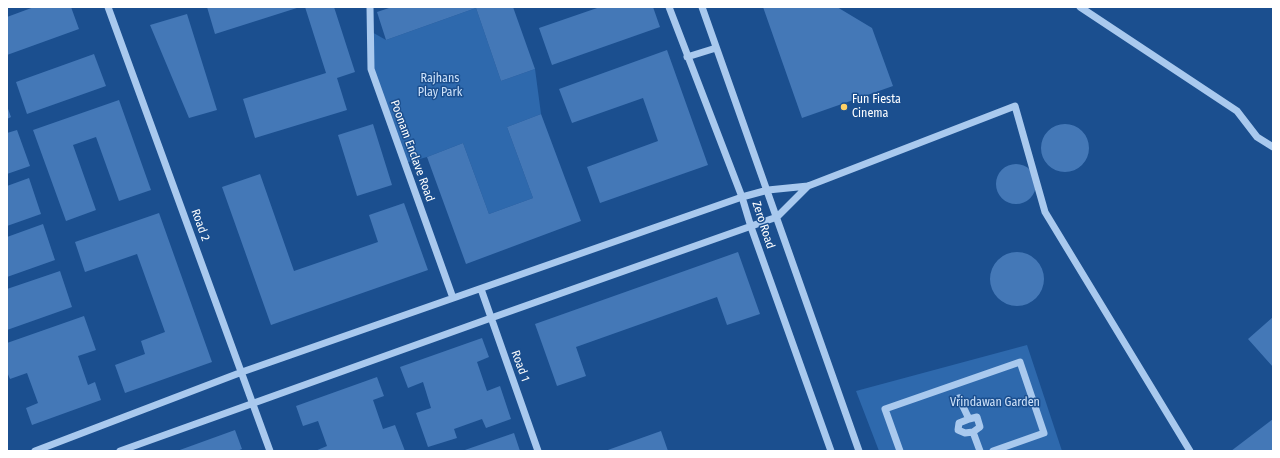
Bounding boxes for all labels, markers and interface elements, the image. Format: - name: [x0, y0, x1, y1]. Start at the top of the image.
- park label: Rajhans Play Park: [418, 72, 462, 100]
- place label: Fun Fiesta Cinema: [852, 93, 901, 121]
- street label: Poonam Enclave Road: [387, 98, 437, 204]
- marker: Fun Fiesta Cinema: [839, 102, 849, 112]
- street label: Zero Road: [749, 199, 777, 251]
- street label: Road 2: [188, 207, 212, 243]
- street label: Road 1: [508, 348, 532, 384]
- park label: Vrindawan Garden: [950, 396, 1040, 410]

